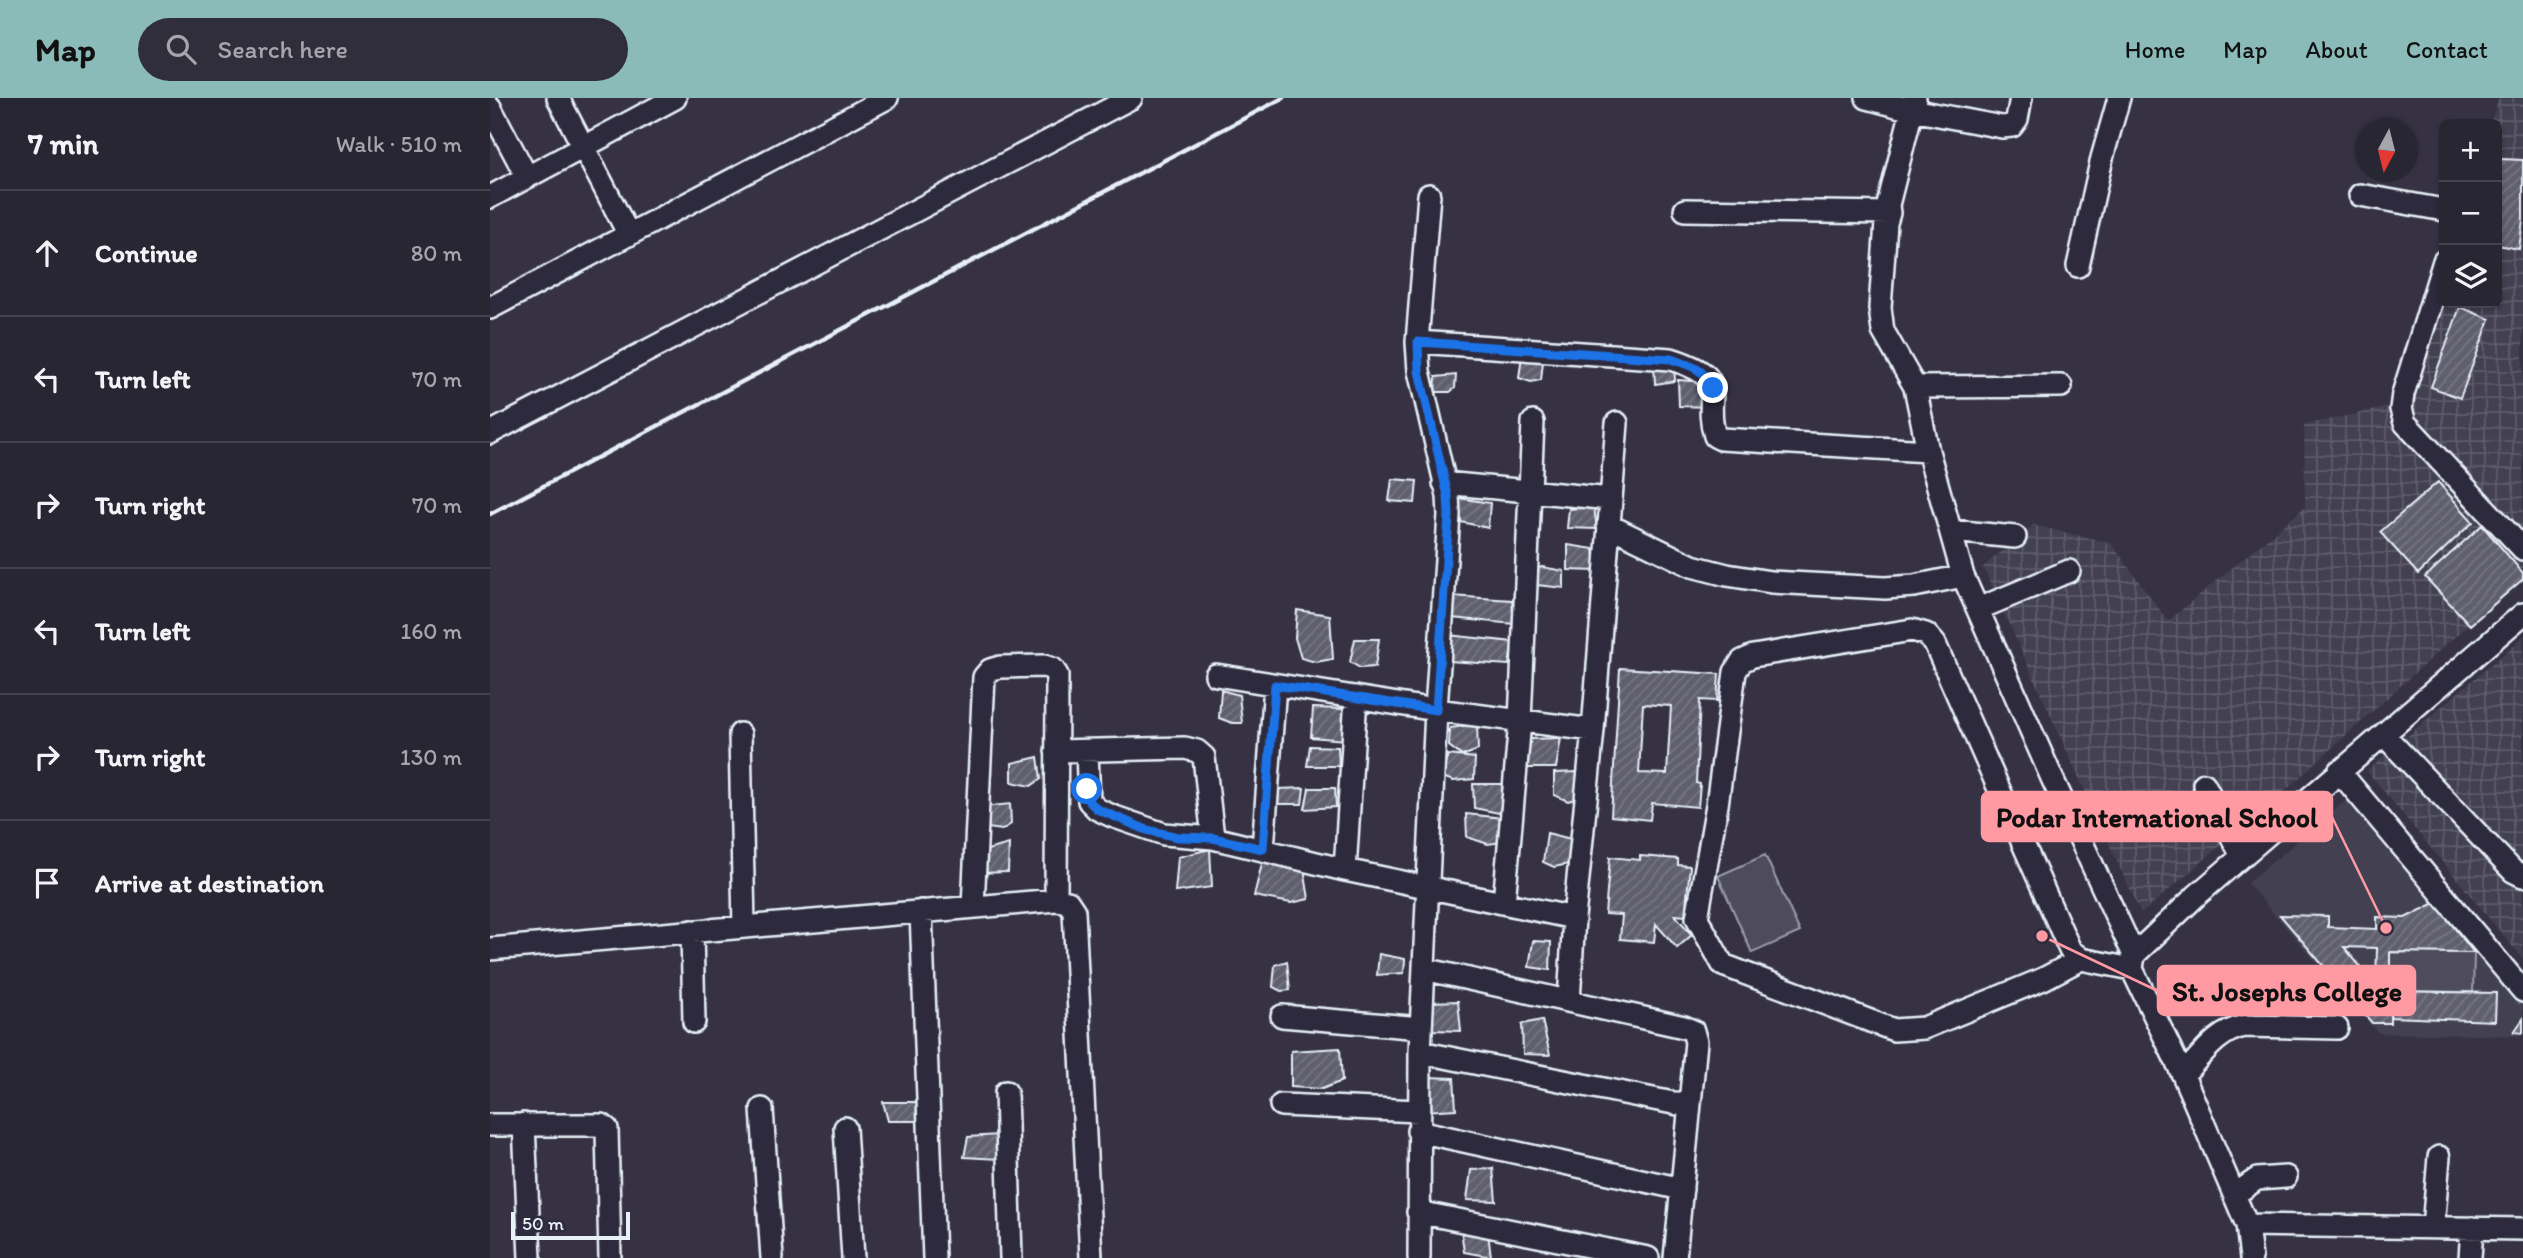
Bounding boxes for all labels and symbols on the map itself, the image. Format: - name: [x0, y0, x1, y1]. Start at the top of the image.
- north arrow: [2355, 119, 2418, 182]
- route end: [1697, 372, 1728, 403]
- route start: [1071, 773, 1102, 804]
- callout: Podar International School: [1982, 792, 2332, 841]
- text: Podar International School: [1996, 800, 2318, 834]
- callout: St. Josephs College: [2158, 966, 2415, 1015]
- text: St. Josephs College: [2172, 974, 2402, 1008]
- scale bar: [511, 1209, 630, 1241]

